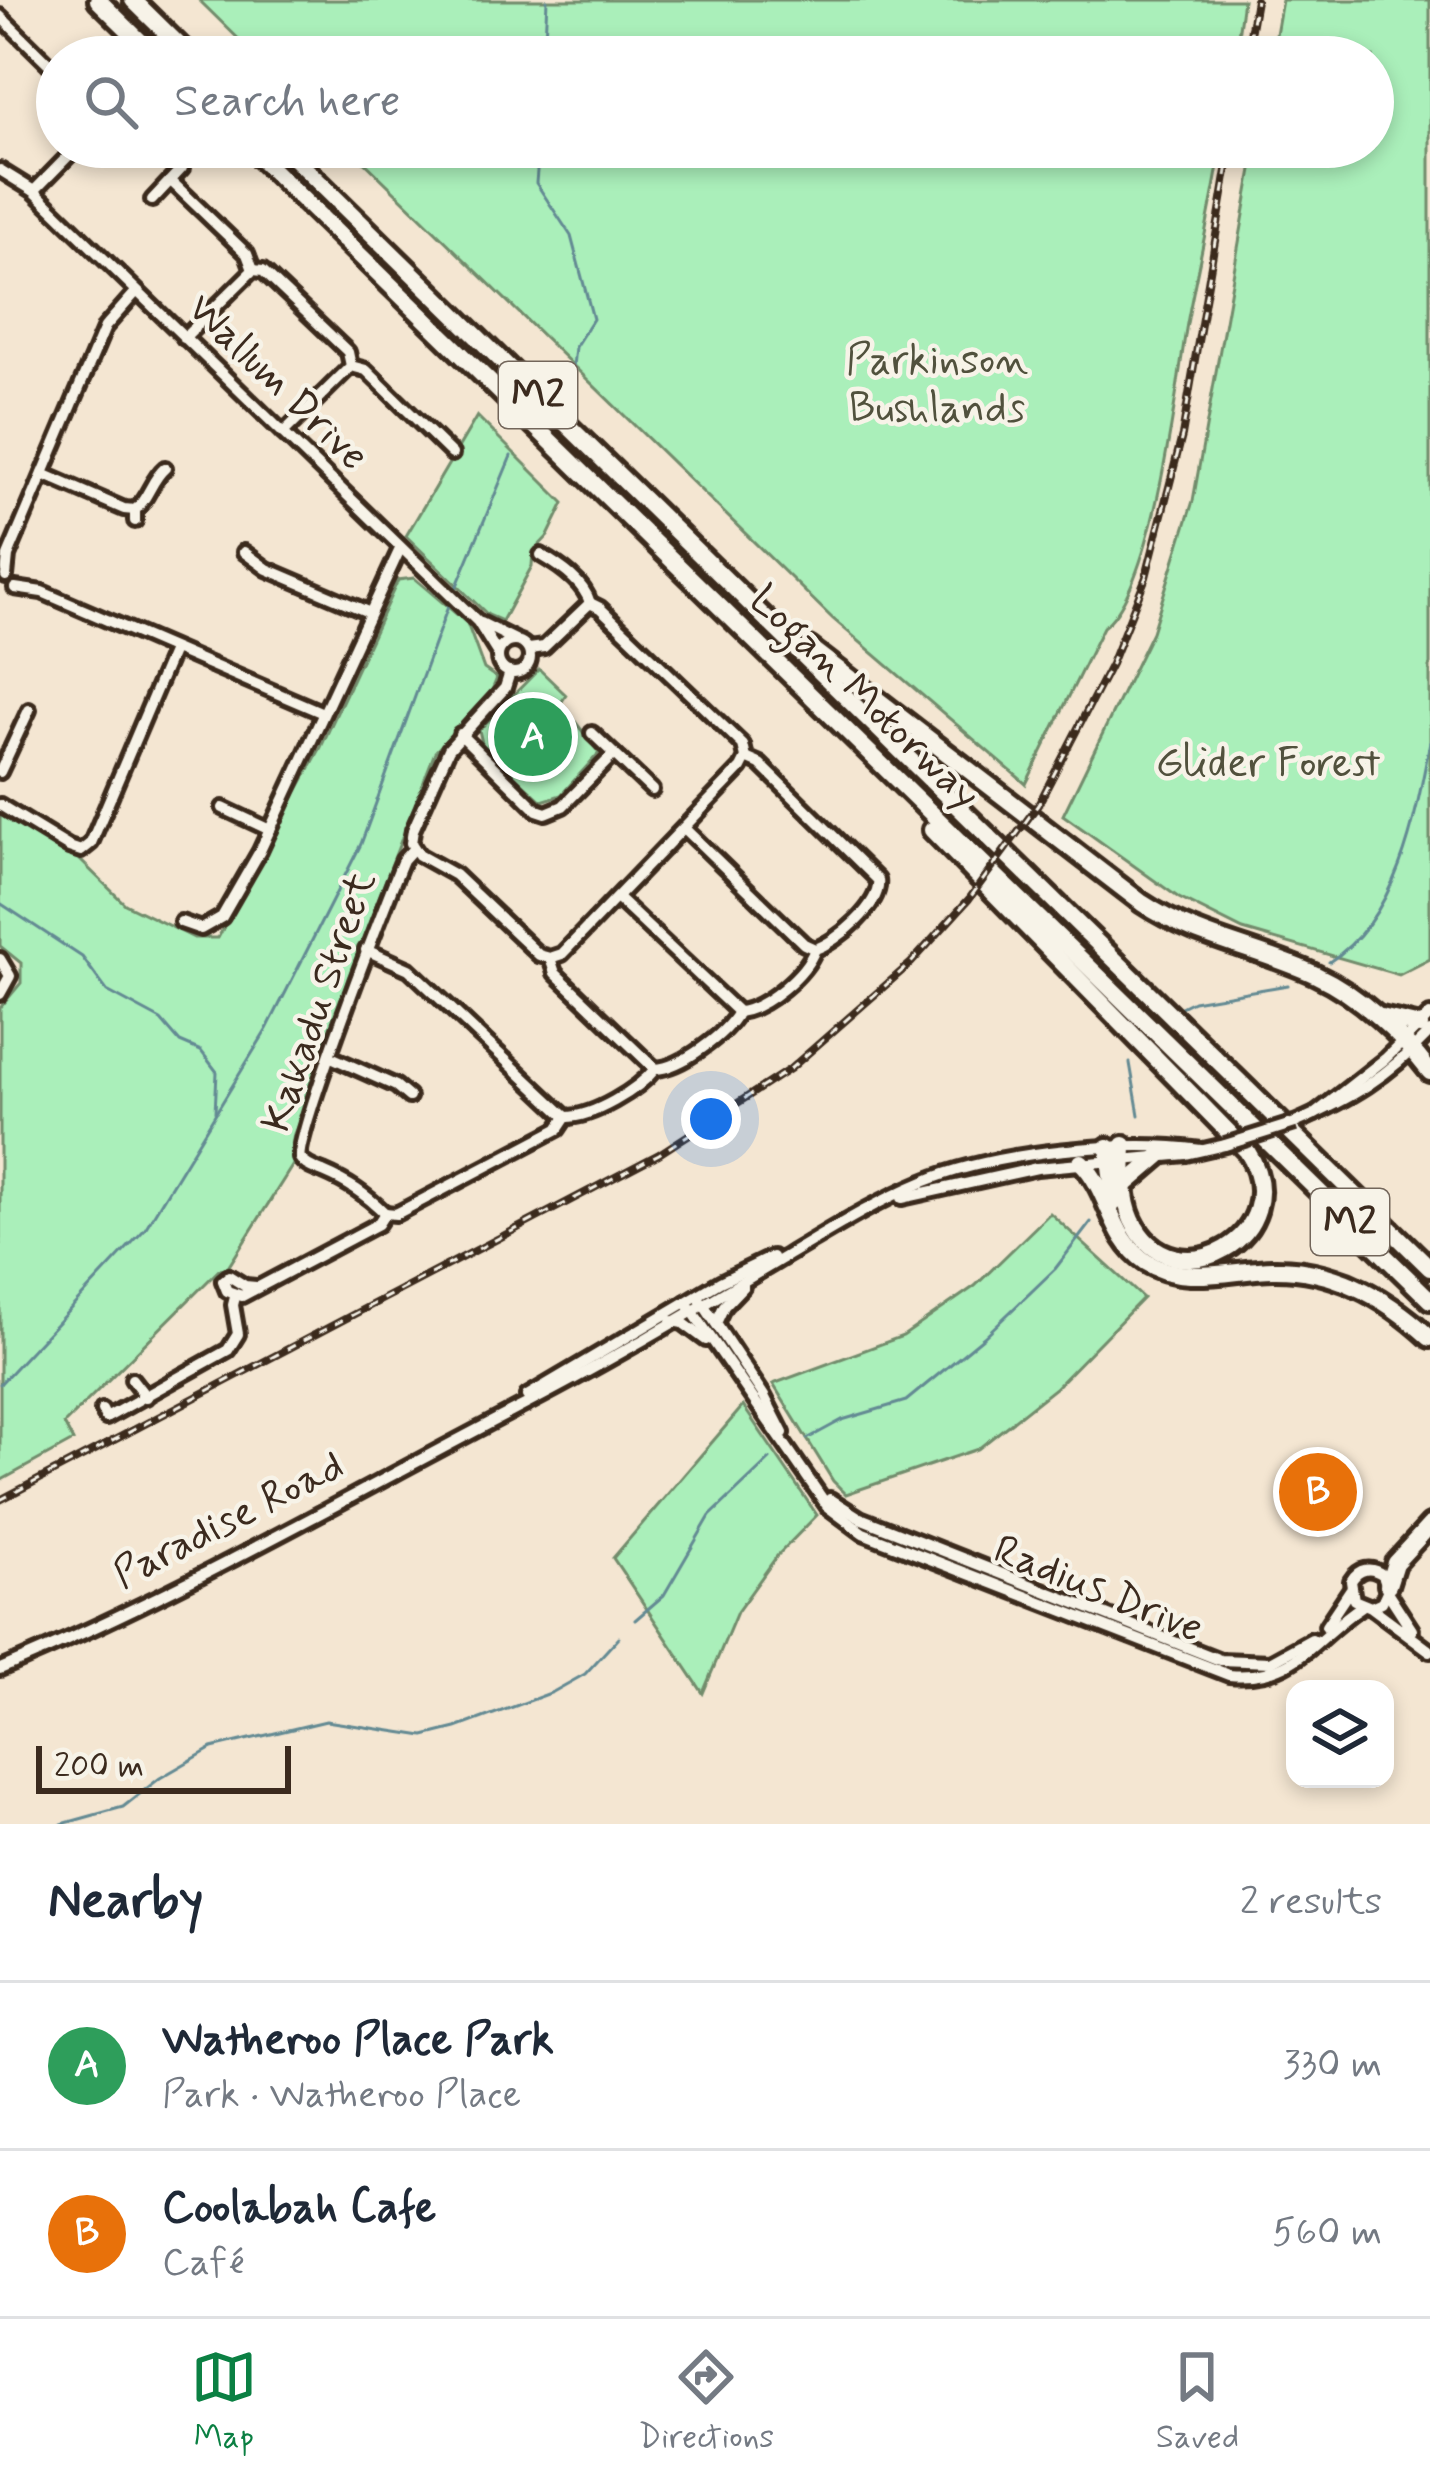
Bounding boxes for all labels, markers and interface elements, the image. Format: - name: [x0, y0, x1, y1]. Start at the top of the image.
- search box: [36, 36, 1394, 168]
- icon: search: [78, 69, 144, 135]
- text: Search here: [174, 73, 401, 132]
- street label: Wallum Drive: [174, 282, 380, 484]
- park label: Parkinson Bushlands: [846, 334, 1028, 437]
- road number: M2: [499, 362, 577, 428]
- street label: Logan Motorway: [734, 574, 991, 825]
- pin: A: [494, 692, 572, 782]
- park label: Glider Forest: [1156, 737, 1381, 792]
- street label: Kakadu Street: [250, 864, 390, 1140]
- your location: [681, 1089, 741, 1149]
- road number: M2: [1311, 1189, 1389, 1255]
- street label: Paradise Road: [104, 1439, 354, 1603]
- pin: B: [1279, 1447, 1357, 1537]
- street label: Radius Drive: [985, 1523, 1211, 1657]
- map controls: [1286, 1680, 1394, 1788]
- button: layers: [1286, 1680, 1394, 1788]
- scale bar: [36, 1740, 291, 1793]
- text: 200 m: [54, 1745, 144, 1789]
- text: Nearby: [48, 1869, 203, 1935]
- text: 2 results: [1240, 1877, 1382, 1928]
- text: Watheroo Place Park: [162, 2011, 554, 2070]
- text: A: [74, 2040, 100, 2091]
- text: 330 m: [1283, 2040, 1382, 2091]
- text: Park · Watheroo Place: [162, 2070, 521, 2121]
- text: Coolabah Cafe: [162, 2179, 436, 2238]
- text: B: [75, 2208, 99, 2259]
- text: 560 m: [1272, 2208, 1382, 2259]
- text: Café: [162, 2238, 244, 2289]
- tab: Map: [191, 2344, 257, 2460]
- tab: Directions: [638, 2344, 774, 2460]
- tab: Saved: [1156, 2344, 1239, 2460]

